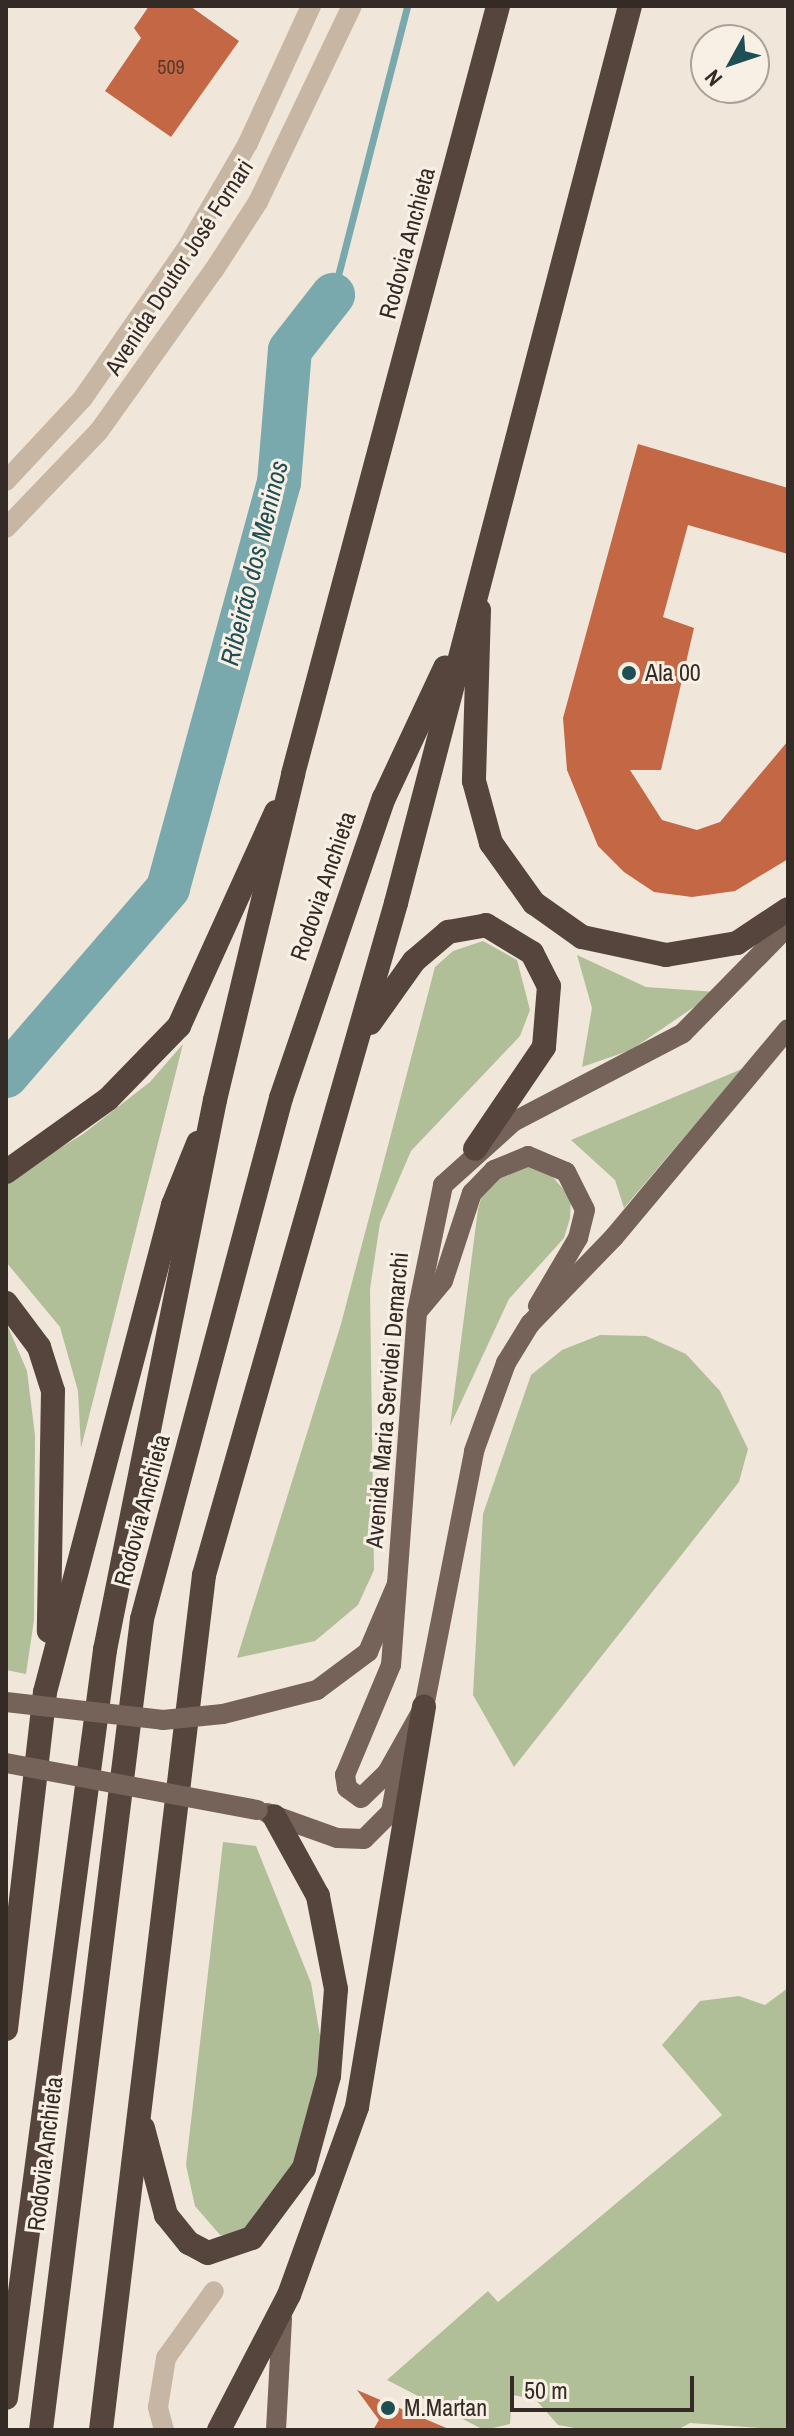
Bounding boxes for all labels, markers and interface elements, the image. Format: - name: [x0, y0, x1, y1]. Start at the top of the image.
- north arrow: [690, 24, 770, 104]
- house number: 509: [157, 54, 185, 78]
- text: N: [697, 64, 729, 93]
- street label: Avenida Doutor José Fornari: [98, 154, 260, 380]
- street label: Rodovia Anchieta: [373, 164, 441, 322]
- water label: Ribeirão dos Meninos: [213, 457, 295, 669]
- place label: Ala 00: [645, 659, 701, 687]
- marker: Ala 00: [620, 664, 638, 682]
- street label: Rodovia Anchieta: [284, 807, 362, 965]
- street label: Avenida Maria Servidei Demarchi: [360, 1251, 414, 1549]
- street label: Rodovia Anchieta: [108, 1431, 176, 1589]
- street label: Rodovia Anchieta: [21, 2075, 69, 2233]
- scale bar: [514, 2360, 698, 2410]
- text: 50 m: [524, 2374, 568, 2406]
- place label: M.Martan: [404, 2394, 487, 2422]
- marker: M.Martan: [379, 2399, 397, 2417]

